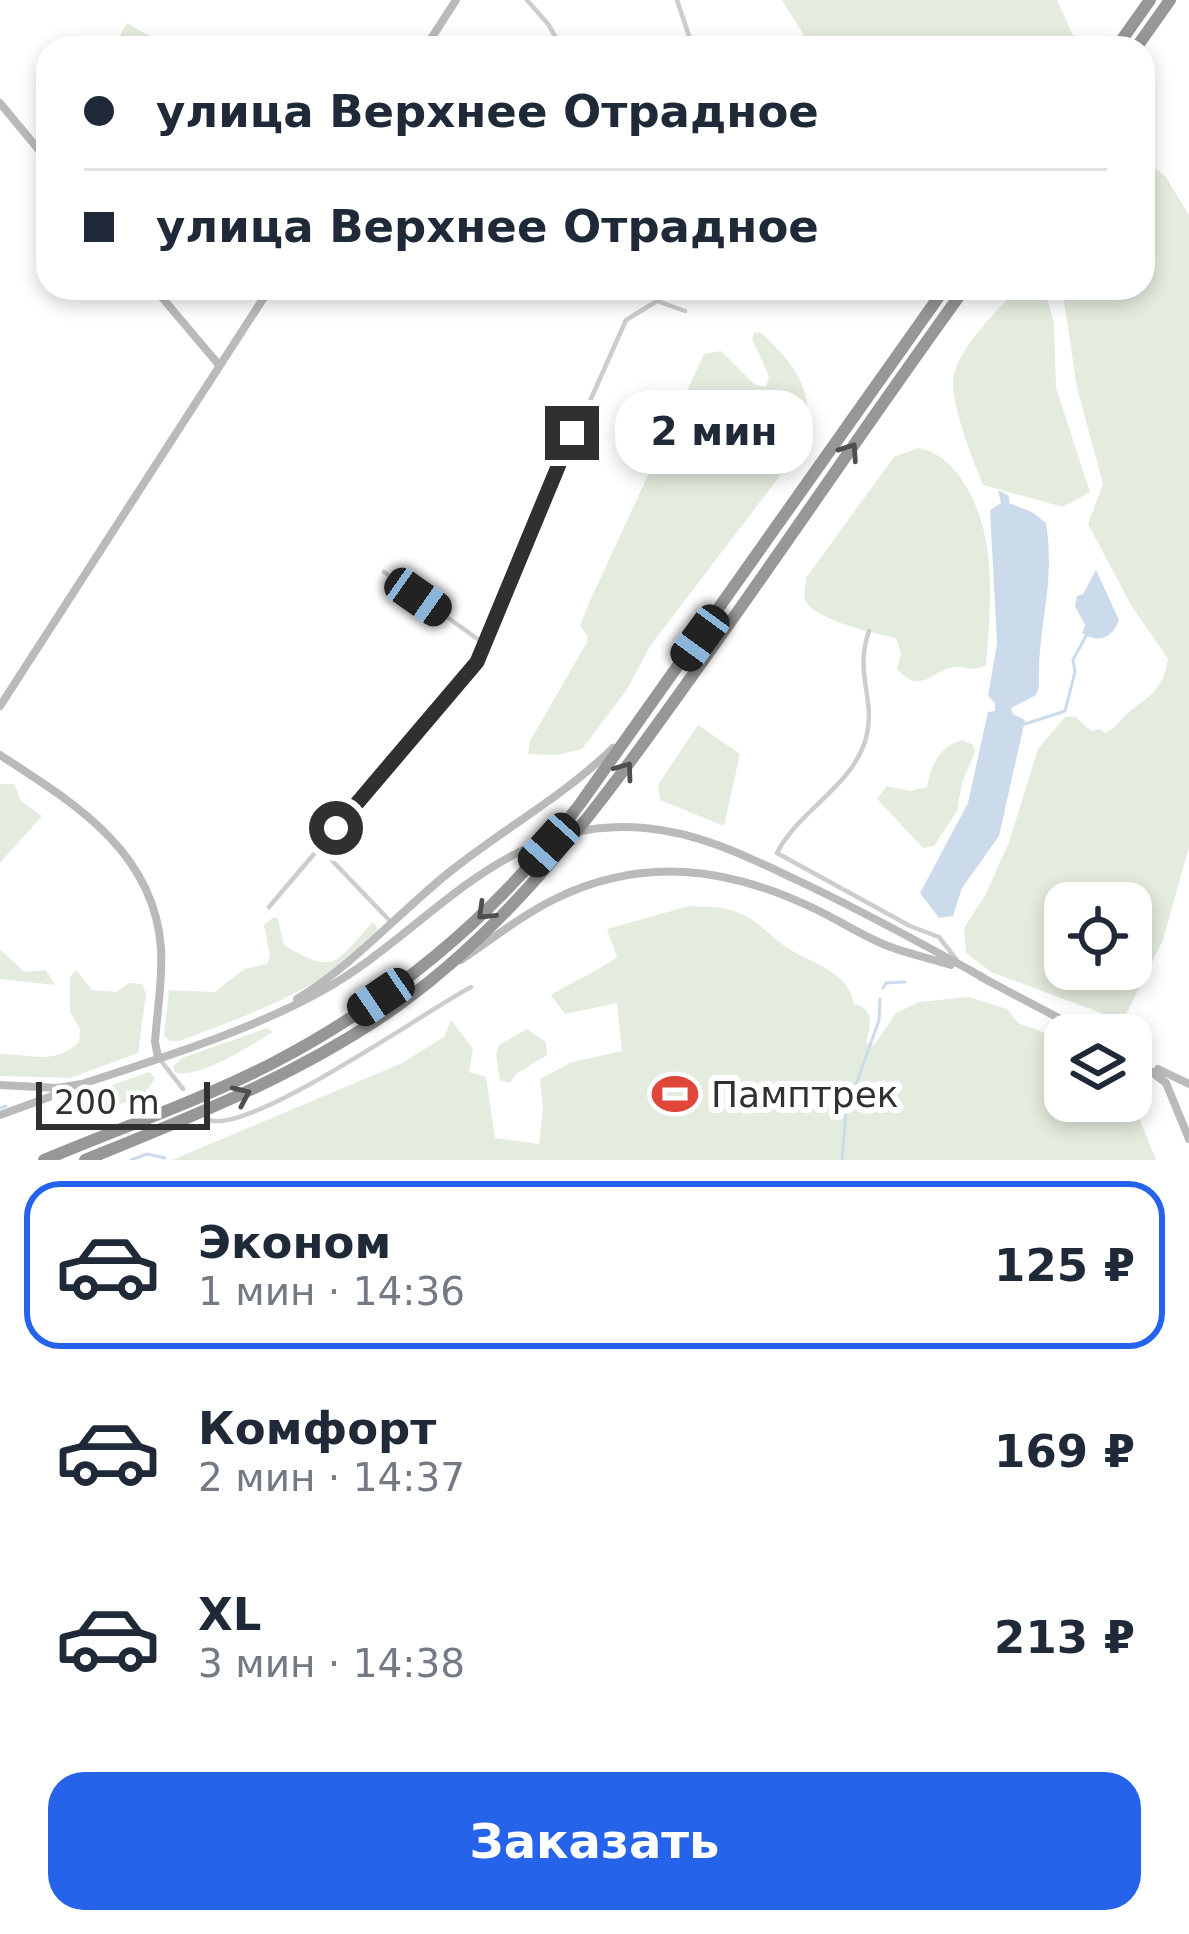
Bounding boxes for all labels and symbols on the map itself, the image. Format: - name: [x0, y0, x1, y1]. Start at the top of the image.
- callout: 2 мин: [614, 391, 812, 475]
- route end: [545, 406, 599, 460]
- one-way arrow: [836, 442, 858, 464]
- car: [378, 562, 458, 632]
- car: [664, 598, 736, 678]
- one-way arrow: [611, 762, 633, 783]
- route start: [309, 801, 363, 855]
- car: [512, 806, 586, 884]
- one-way arrow: [477, 898, 499, 920]
- car: [341, 962, 421, 1032]
- sports icon: Памптрек: [650, 1069, 700, 1119]
- place label: Памптрек: [711, 1074, 899, 1115]
- scale bar: [36, 1076, 210, 1129]
- one-way arrow: [230, 1085, 251, 1109]

